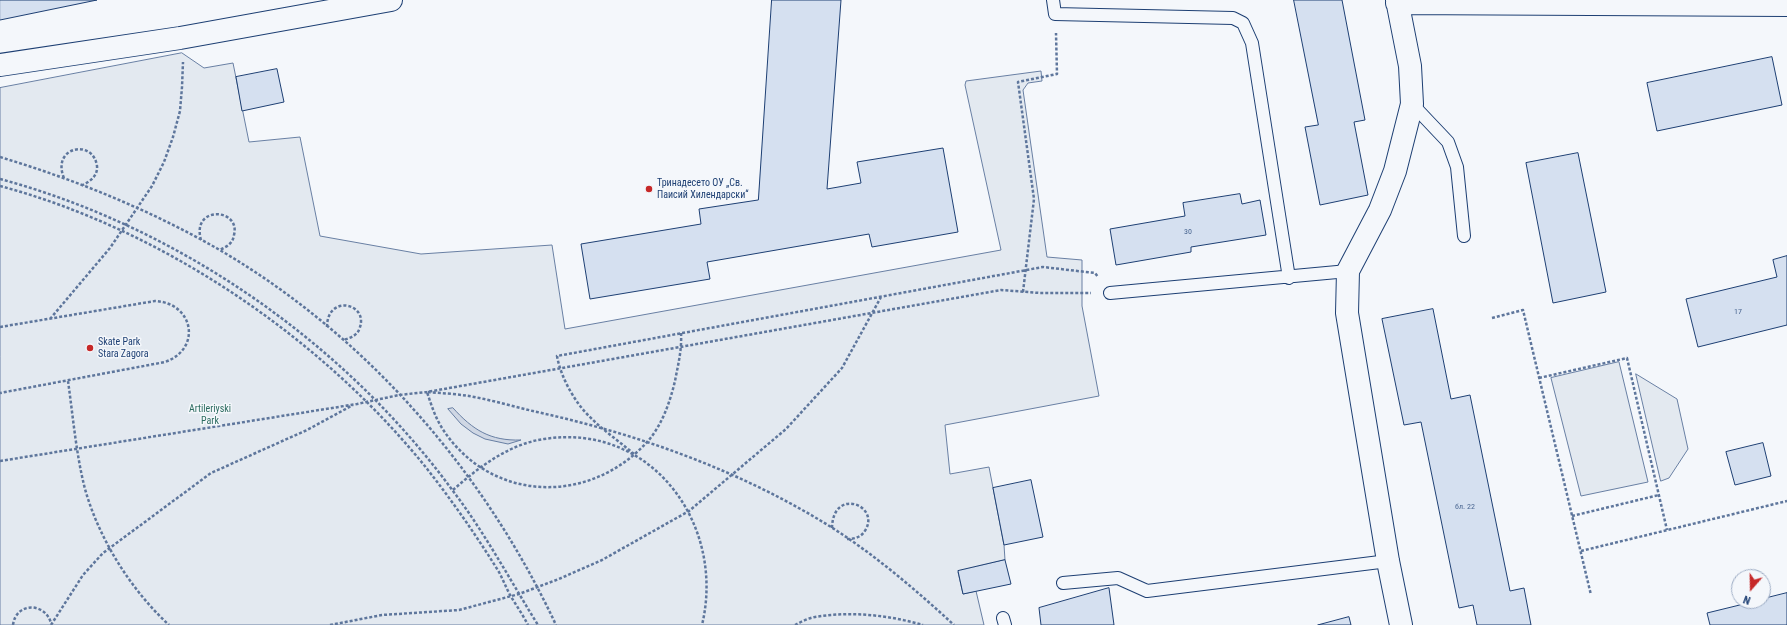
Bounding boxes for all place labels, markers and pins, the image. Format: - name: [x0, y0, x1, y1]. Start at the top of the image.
- place label: Тринадесето ОУ „Св. Паисий Хилендарски“: [657, 177, 749, 200]
- marker: Тринадесето ОУ „Св. Паисий Хилендарски“: [644, 184, 654, 194]
- place label: Skate Park Stara Zagora: [98, 336, 148, 360]
- marker: Skate Park Stara Zagora: [85, 343, 95, 353]

